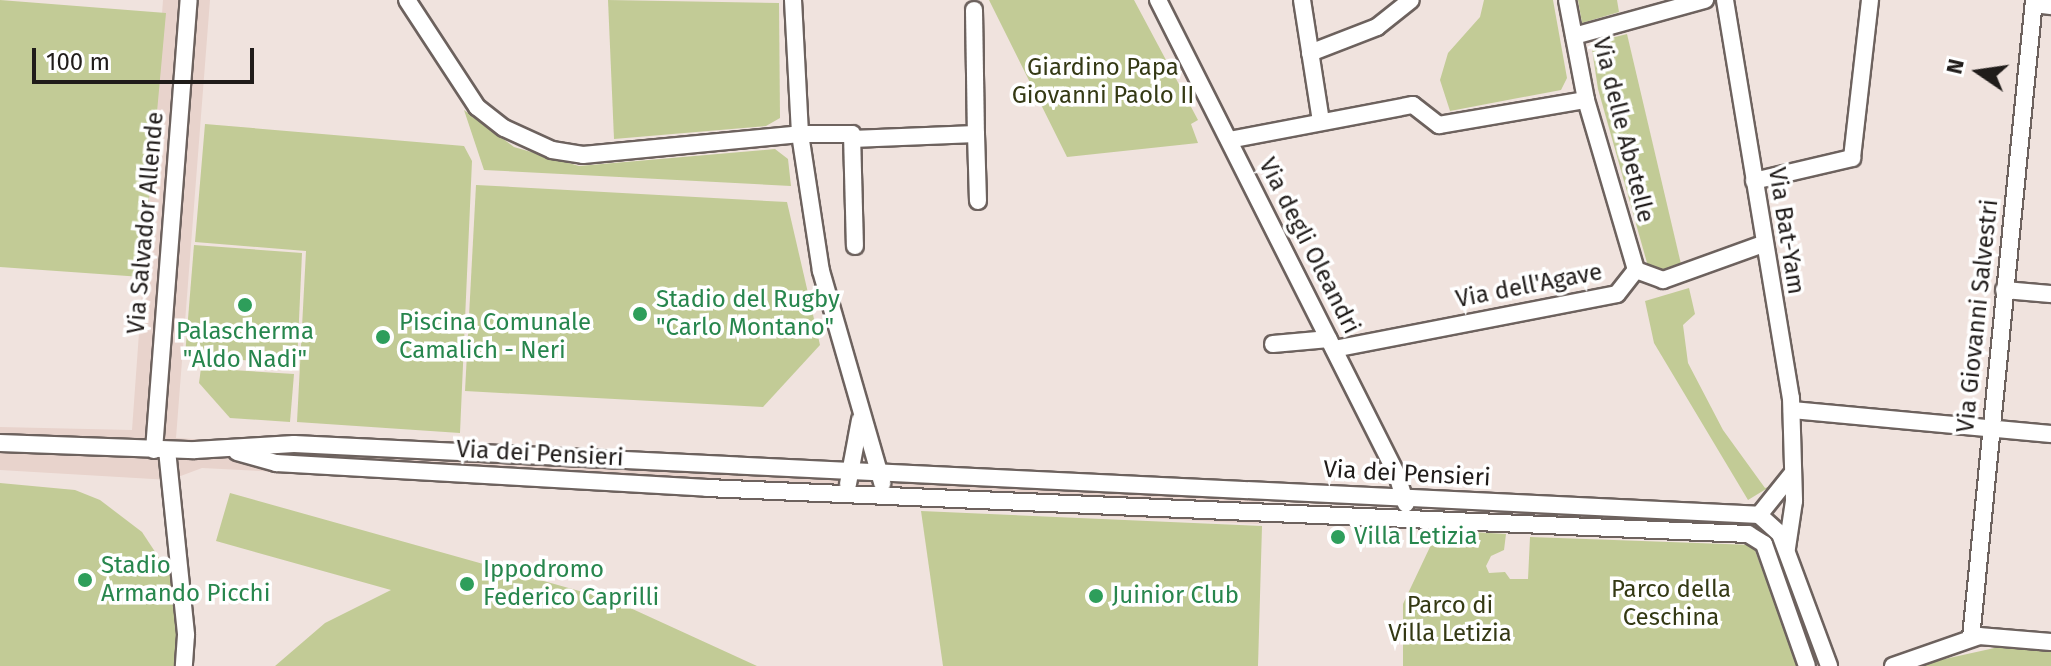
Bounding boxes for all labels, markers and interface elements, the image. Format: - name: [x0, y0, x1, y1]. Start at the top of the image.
- scale bar: [36, 32, 258, 82]
- north arrow: [1939, 32, 2019, 112]
- street label: Via delle Abetelle: [1586, 34, 1660, 226]
- text: 100 m: [46, 48, 110, 76]
- park label: Giardino Papa Giovanni Paolo II: [1012, 54, 1194, 110]
- text: N: [1940, 56, 1970, 77]
- street label: Via Salvador Allende: [122, 111, 170, 335]
- street label: Via degli Oleandri: [1252, 153, 1366, 339]
- street label: Via Bat-Yam: [1762, 165, 1810, 297]
- street label: Via Giovanni Salvestri: [1951, 198, 2005, 434]
- street label: Via dell'Agave: [1453, 258, 1605, 314]
- place label: Stadio del Rugby "Carlo Montano": [656, 286, 840, 342]
- marker: Palascherma "Aldo Nadi": [236, 296, 254, 314]
- marker: Stadio del Rugby "Carlo Montano": [631, 305, 649, 323]
- place label: Piscina Comunale Camalich - Neri: [399, 309, 591, 365]
- place label: Palascherma "Aldo Nadi": [176, 318, 314, 374]
- marker: Piscina Comunale Camalich - Neri: [374, 328, 392, 346]
- street label: Via dei Pensieri: [456, 435, 624, 473]
- street label: Via dei Pensieri: [1323, 455, 1491, 493]
- place label: Villa Letizia: [1354, 523, 1478, 551]
- marker: Villa Letizia: [1329, 528, 1347, 546]
- place label: Stadio Armando Picchi: [101, 552, 270, 608]
- place label: Ippodromo Federico Caprilli: [483, 556, 659, 612]
- marker: Stadio Armando Picchi: [76, 571, 94, 589]
- marker: Ippodromo Federico Caprilli: [458, 575, 476, 593]
- park label: Parco della Ceschina: [1611, 576, 1731, 632]
- place label: Juinior Club: [1112, 582, 1239, 610]
- marker: Juinior Club: [1087, 587, 1105, 605]
- park label: Parco di Villa Letizia: [1388, 592, 1512, 648]

